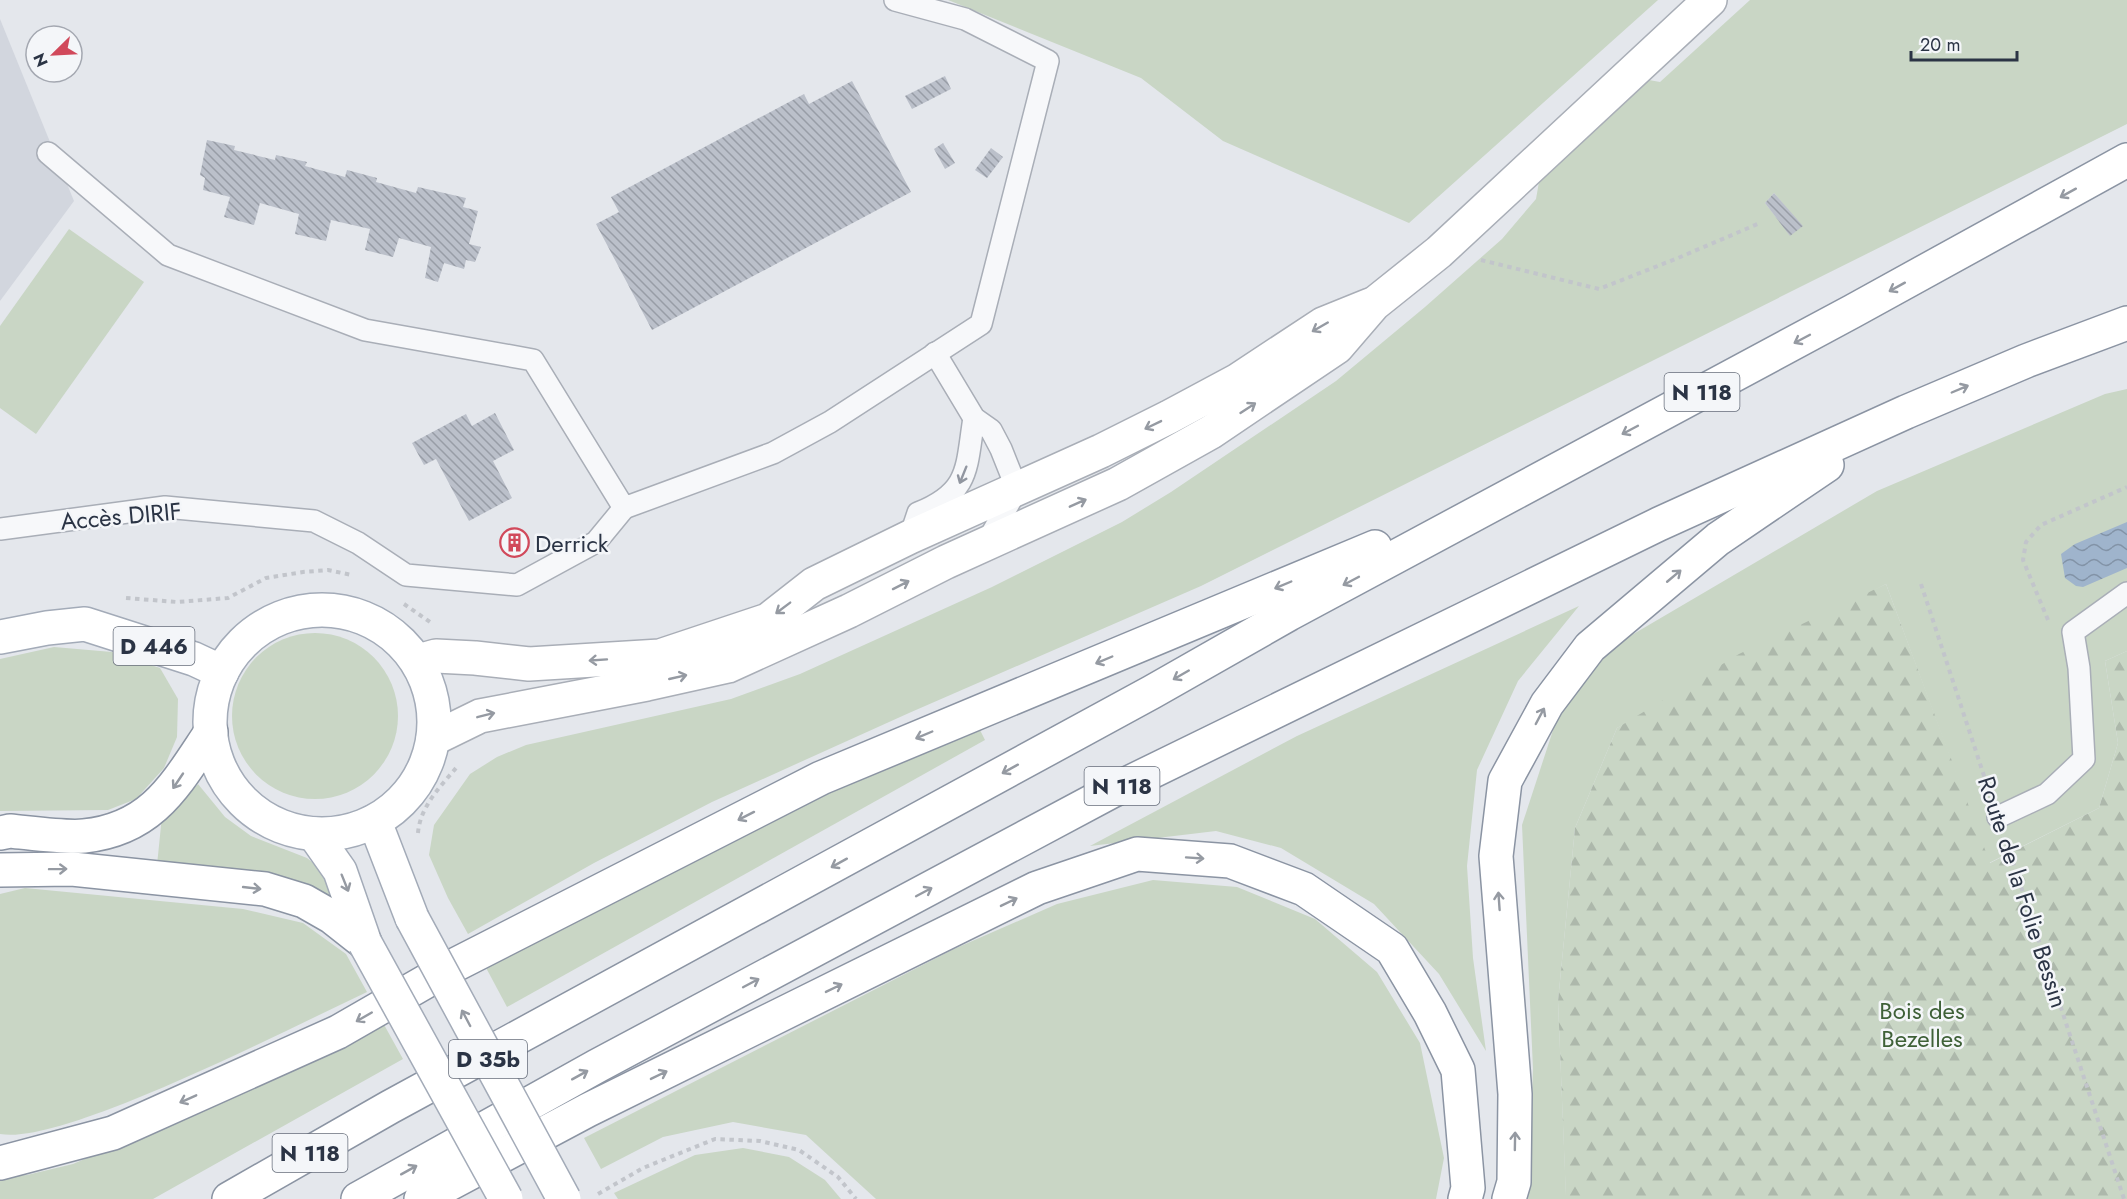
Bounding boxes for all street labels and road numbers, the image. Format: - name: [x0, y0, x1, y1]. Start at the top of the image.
- road number: N 118: [1664, 373, 1740, 411]
- street label: Accès DIRIF: [59, 493, 183, 539]
- road number: D 446: [114, 627, 195, 665]
- road number: N 118: [1084, 767, 1160, 805]
- street label: Route de la Folie Bessin: [1969, 772, 2077, 1012]
- road number: D 35b: [449, 1040, 527, 1078]
- road number: N 118: [272, 1134, 348, 1172]

